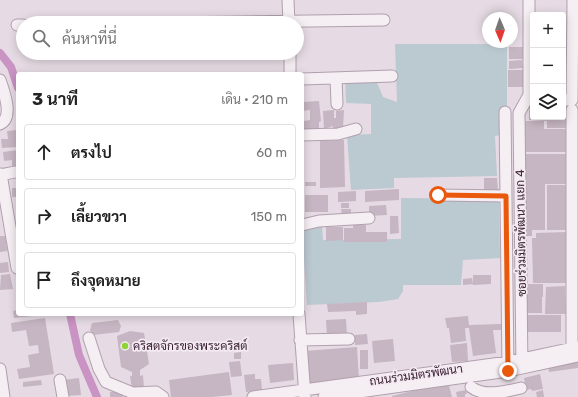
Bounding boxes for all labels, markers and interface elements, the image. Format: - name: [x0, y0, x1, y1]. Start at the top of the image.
- north arrow: [482, 12, 518, 48]
- map controls: [530, 12, 566, 120]
- button: +: [530, 12, 566, 48]
- search box: [16, 16, 304, 60]
- icon: search: [30, 27, 52, 49]
- text: ค้นหาที่นี่: [62, 30, 117, 48]
- button: −: [530, 48, 566, 84]
- button: layers: [530, 84, 566, 120]
- text: 3 นาที: [32, 89, 78, 109]
- text: เดิน · 210 m: [221, 92, 288, 107]
- icon: ahead: [33, 141, 55, 163]
- text: ตรงไป: [71, 144, 112, 162]
- text: 60 m: [256, 145, 287, 160]
- street label: ซอยร่วมมิตรพัฒนา แยก 4: [513, 169, 529, 297]
- route start: [429, 186, 447, 204]
- icon: right: [33, 205, 55, 227]
- text: เลี้ยวขวา: [71, 208, 127, 226]
- text: 150 m: [251, 209, 287, 224]
- icon: arrive: [33, 269, 55, 291]
- text: ถึงจุดหมาย: [71, 272, 141, 290]
- place label: คริสตจักรของพระคริสต์: [133, 338, 247, 353]
- marker: คริสตจักรของพระคริสต์: [120, 341, 130, 351]
- street label: ถนนร่วมมิตรพัฒนา: [368, 362, 464, 388]
- route end: [499, 362, 517, 380]

